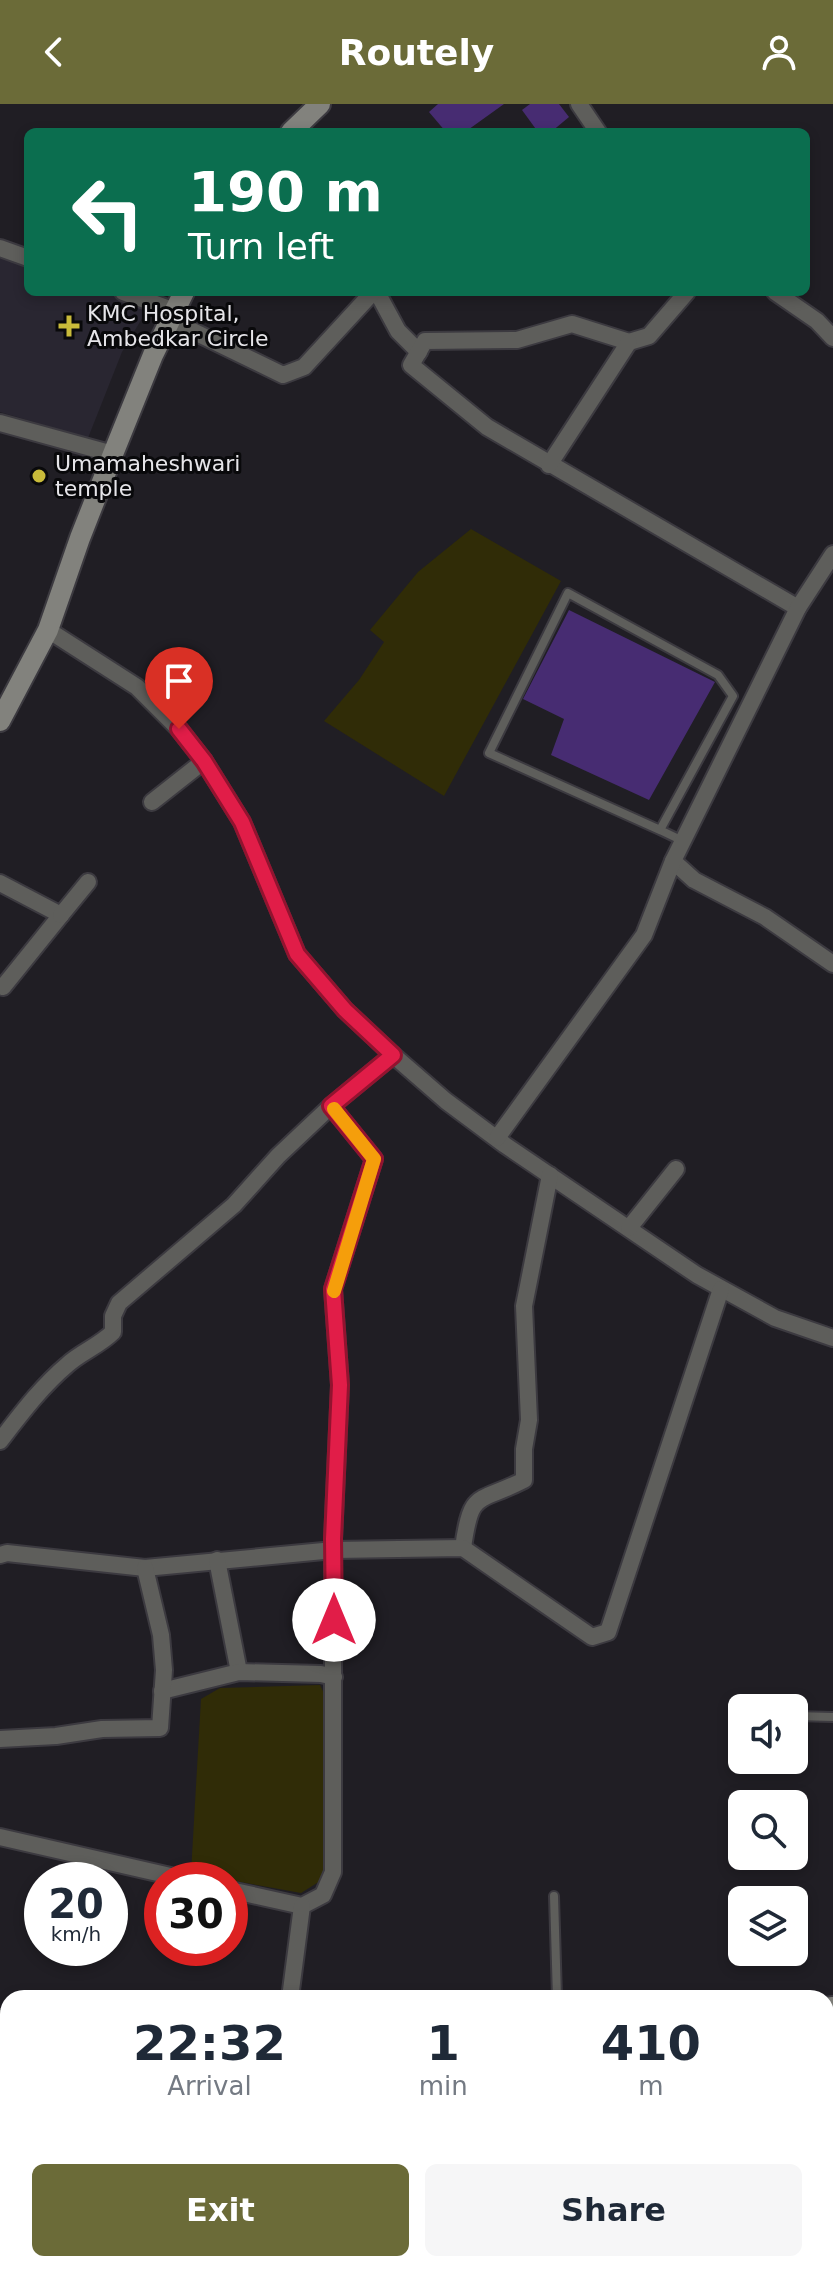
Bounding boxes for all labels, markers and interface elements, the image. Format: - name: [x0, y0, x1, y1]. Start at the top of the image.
- icon: back: [32, 30, 76, 74]
- icon: person: [757, 30, 801, 74]
- text: Routely: [339, 32, 494, 73]
- text: 190 m: [188, 159, 383, 224]
- icon: left: [56, 160, 160, 264]
- text: Turn left: [188, 226, 334, 267]
- place label: KMC Hospital, Ambedkar Circle: [87, 301, 269, 351]
- marker: KMC Hospital, Ambedkar Circle: [58, 315, 80, 337]
- place label: Umamaheshwari temple: [55, 451, 240, 501]
- marker: Umamaheshwari temple: [30, 467, 48, 485]
- pin: [145, 647, 213, 729]
- icon: arrive: [157, 659, 201, 703]
- position arrow: [292, 1578, 376, 1662]
- map controls: [728, 1694, 808, 1966]
- button: sound: [728, 1694, 808, 1774]
- button: search: [728, 1790, 808, 1870]
- speed limit sign: 30: [144, 1862, 248, 1966]
- text: 20: [48, 1881, 104, 1927]
- button: layers: [728, 1886, 808, 1966]
- text: km/h: [51, 1922, 101, 1946]
- text: 22:32: [133, 2015, 286, 2071]
- text: 1: [427, 2015, 460, 2071]
- text: 410: [601, 2015, 701, 2071]
- text: Arrival: [167, 2071, 252, 2101]
- text: min: [419, 2071, 468, 2101]
- text: m: [638, 2071, 664, 2101]
- button: Exit: [32, 2164, 409, 2256]
- button: Share: [425, 2164, 802, 2256]

